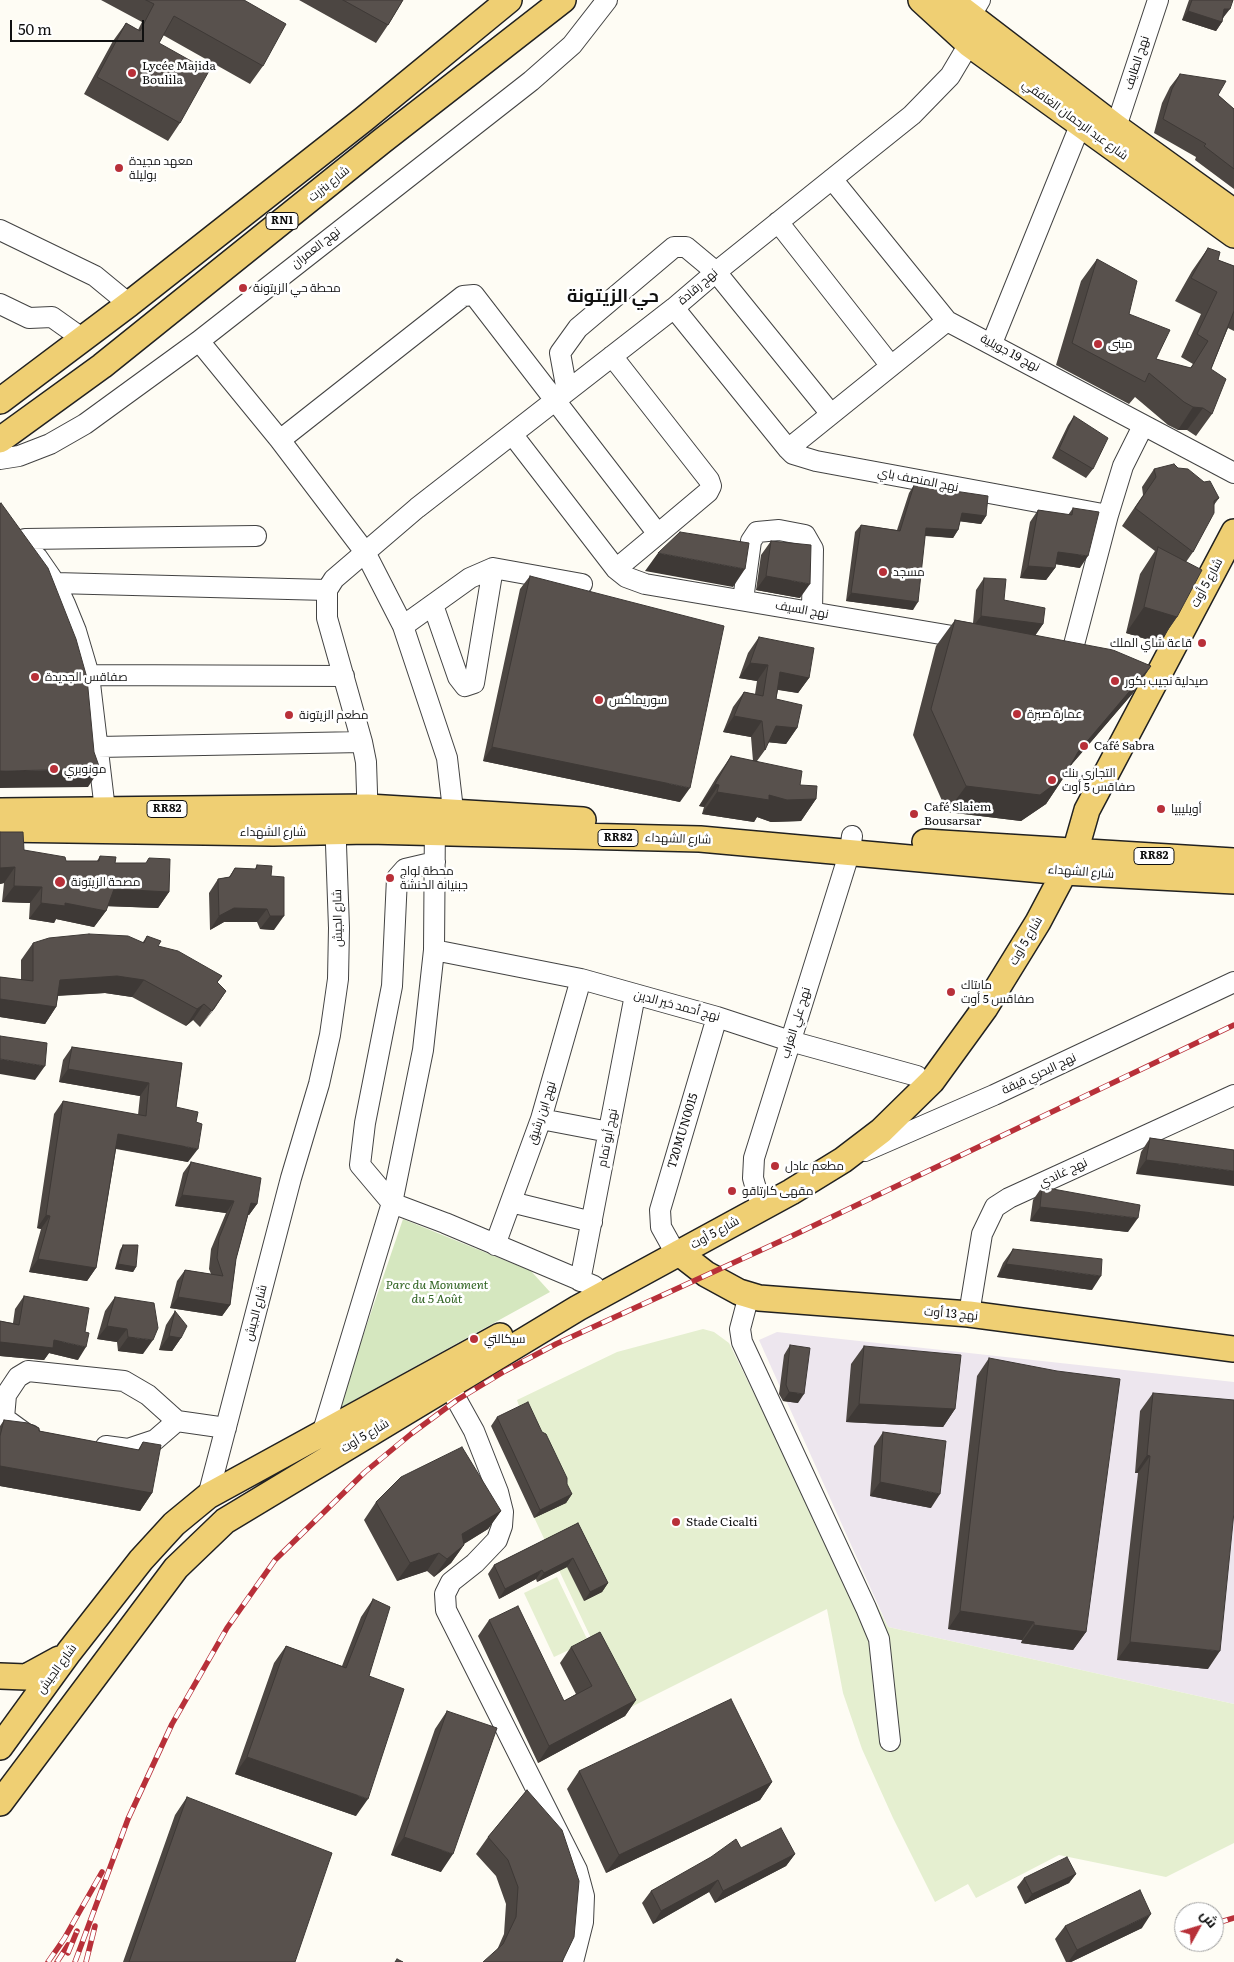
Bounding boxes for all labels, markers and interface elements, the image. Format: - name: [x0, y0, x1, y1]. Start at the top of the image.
- scale bar: [12, 10, 146, 42]
- text: 50 m: [18, 17, 52, 40]
- street label: نهج الطايف: [1122, 34, 1152, 92]
- place label: Lycée Majida Boulila: [142, 59, 216, 87]
- marker: Lycée Majida Boulila: [126, 67, 138, 79]
- street label: شارع عبد الرحمان الغافقي: [1019, 77, 1131, 163]
- place label: معهد مجيدة بوليلة: [129, 154, 193, 182]
- marker: معهد مجيدة بوليلة: [113, 162, 125, 174]
- street label: شارع بنزرت: [306, 163, 352, 205]
- road number: RN1: [266, 212, 298, 230]
- street label: نهج العمران: [289, 224, 343, 272]
- street label: نهج رقادة: [675, 266, 721, 308]
- place label: محطة حي الزيتونة: [253, 281, 341, 295]
- marker: محطة حي الزيتونة: [237, 282, 249, 294]
- district label: حي الزيتونة: [567, 286, 659, 308]
- street label: نهج 19 جويلية: [978, 331, 1042, 375]
- place label: مبنى: [1108, 337, 1133, 351]
- marker: مبنى: [1092, 338, 1104, 350]
- street label: نهج المنصف باي: [876, 465, 960, 495]
- street label: شارع 5 أوت: [1188, 556, 1226, 610]
- place label: مسجد: [893, 565, 925, 579]
- marker: مسجد: [877, 566, 889, 578]
- street label: نهج السيف: [774, 598, 830, 622]
- place label: قاعة شاي الملك: [1110, 636, 1192, 650]
- marker: قاعة شاي الملك: [1196, 637, 1208, 649]
- place label: صفاقس الجديدة: [45, 670, 128, 684]
- marker: صفاقس الجديدة: [29, 671, 41, 683]
- place label: صيدلية نجيب بكور: [1125, 674, 1208, 688]
- marker: صيدلية نجيب بكور: [1109, 675, 1121, 687]
- place label: سوريماكس: [609, 693, 667, 707]
- marker: سوريماكس: [593, 694, 605, 706]
- place label: عمارة صبرة: [1027, 707, 1082, 721]
- place label: مطعم الزيتونة: [299, 708, 369, 722]
- marker: عمارة صبرة: [1011, 708, 1023, 720]
- marker: مطعم الزيتونة: [283, 709, 295, 721]
- place label: Café Sabra: [1094, 739, 1154, 753]
- marker: Café Sabra: [1078, 740, 1090, 752]
- place label: مونوبري: [64, 762, 106, 776]
- marker: مونوبري: [48, 763, 60, 775]
- place label: التجاري بنك صفاقس 5 أوت: [1062, 766, 1135, 794]
- marker: التجاري بنك صفاقس 5 أوت: [1046, 774, 1058, 786]
- place label: Café Slaiem Bousarsar: [924, 800, 991, 828]
- road number: RR82: [147, 801, 187, 818]
- place label: أويليبيا: [1171, 802, 1202, 816]
- marker: أويليبيا: [1155, 803, 1167, 815]
- marker: Café Slaiem Bousarsar: [908, 808, 920, 820]
- street label: شارع الشهداء: [240, 825, 306, 839]
- road number: RR82: [598, 830, 638, 846]
- street label: شارع الشهداء: [644, 831, 712, 847]
- road number: RR82: [1134, 848, 1174, 864]
- street label: شارع الشهداء: [1047, 862, 1115, 882]
- place label: محطة لواج جبنيانة الحنشة: [400, 864, 468, 892]
- marker: محطة لواج جبنيانة الحنشة: [384, 872, 396, 884]
- marker: مصحة الزيتونة: [53, 875, 67, 889]
- place label: مصحة الزيتونة: [71, 875, 140, 889]
- street label: شارع الجيش: [330, 889, 346, 947]
- street label: شارع 5 أوت: [1006, 914, 1046, 968]
- place label: مايتاك صفاقس 5 أوت: [961, 978, 1034, 1006]
- street label: نهج علي الغراب: [778, 986, 814, 1060]
- marker: مايتاك صفاقس 5 أوت: [945, 986, 957, 998]
- street label: نهج أحمد خير الدين: [632, 988, 722, 1024]
- street label: نهج البحري قيقة: [999, 1050, 1079, 1098]
- street label: نهج ابن رشيق: [525, 1080, 559, 1146]
- street label: T20MUN0015: [665, 1091, 701, 1171]
- street label: نهج أبو تمام: [595, 1108, 621, 1168]
- street label: نهج غاندي: [1036, 1155, 1090, 1191]
- place label: مطعم عادل: [785, 1159, 844, 1173]
- marker: مطعم عادل: [769, 1160, 781, 1172]
- place label: مقهى كارتاقو: [742, 1184, 813, 1198]
- marker: مقهى كارتاقو: [726, 1185, 738, 1197]
- street label: شارع 5 أوت: [688, 1214, 742, 1252]
- park label: Parc du Monument du 5 Août: [386, 1278, 488, 1306]
- street label: شارع الجيش: [242, 1283, 270, 1343]
- street label: نهج 13 أوت: [923, 1304, 979, 1324]
- place label: سيكالتي: [484, 1332, 526, 1346]
- marker: سيكالتي: [468, 1333, 480, 1345]
- street label: شارع 5 أوت: [338, 1416, 392, 1456]
- place label: Stade Cicalti: [686, 1515, 758, 1529]
- marker: Stade Cicalti: [670, 1516, 682, 1528]
- street label: شارع الجيش: [34, 1641, 80, 1697]
- north arrow: [1174, 1902, 1224, 1952]
- text: ش: [1196, 1905, 1223, 1931]

